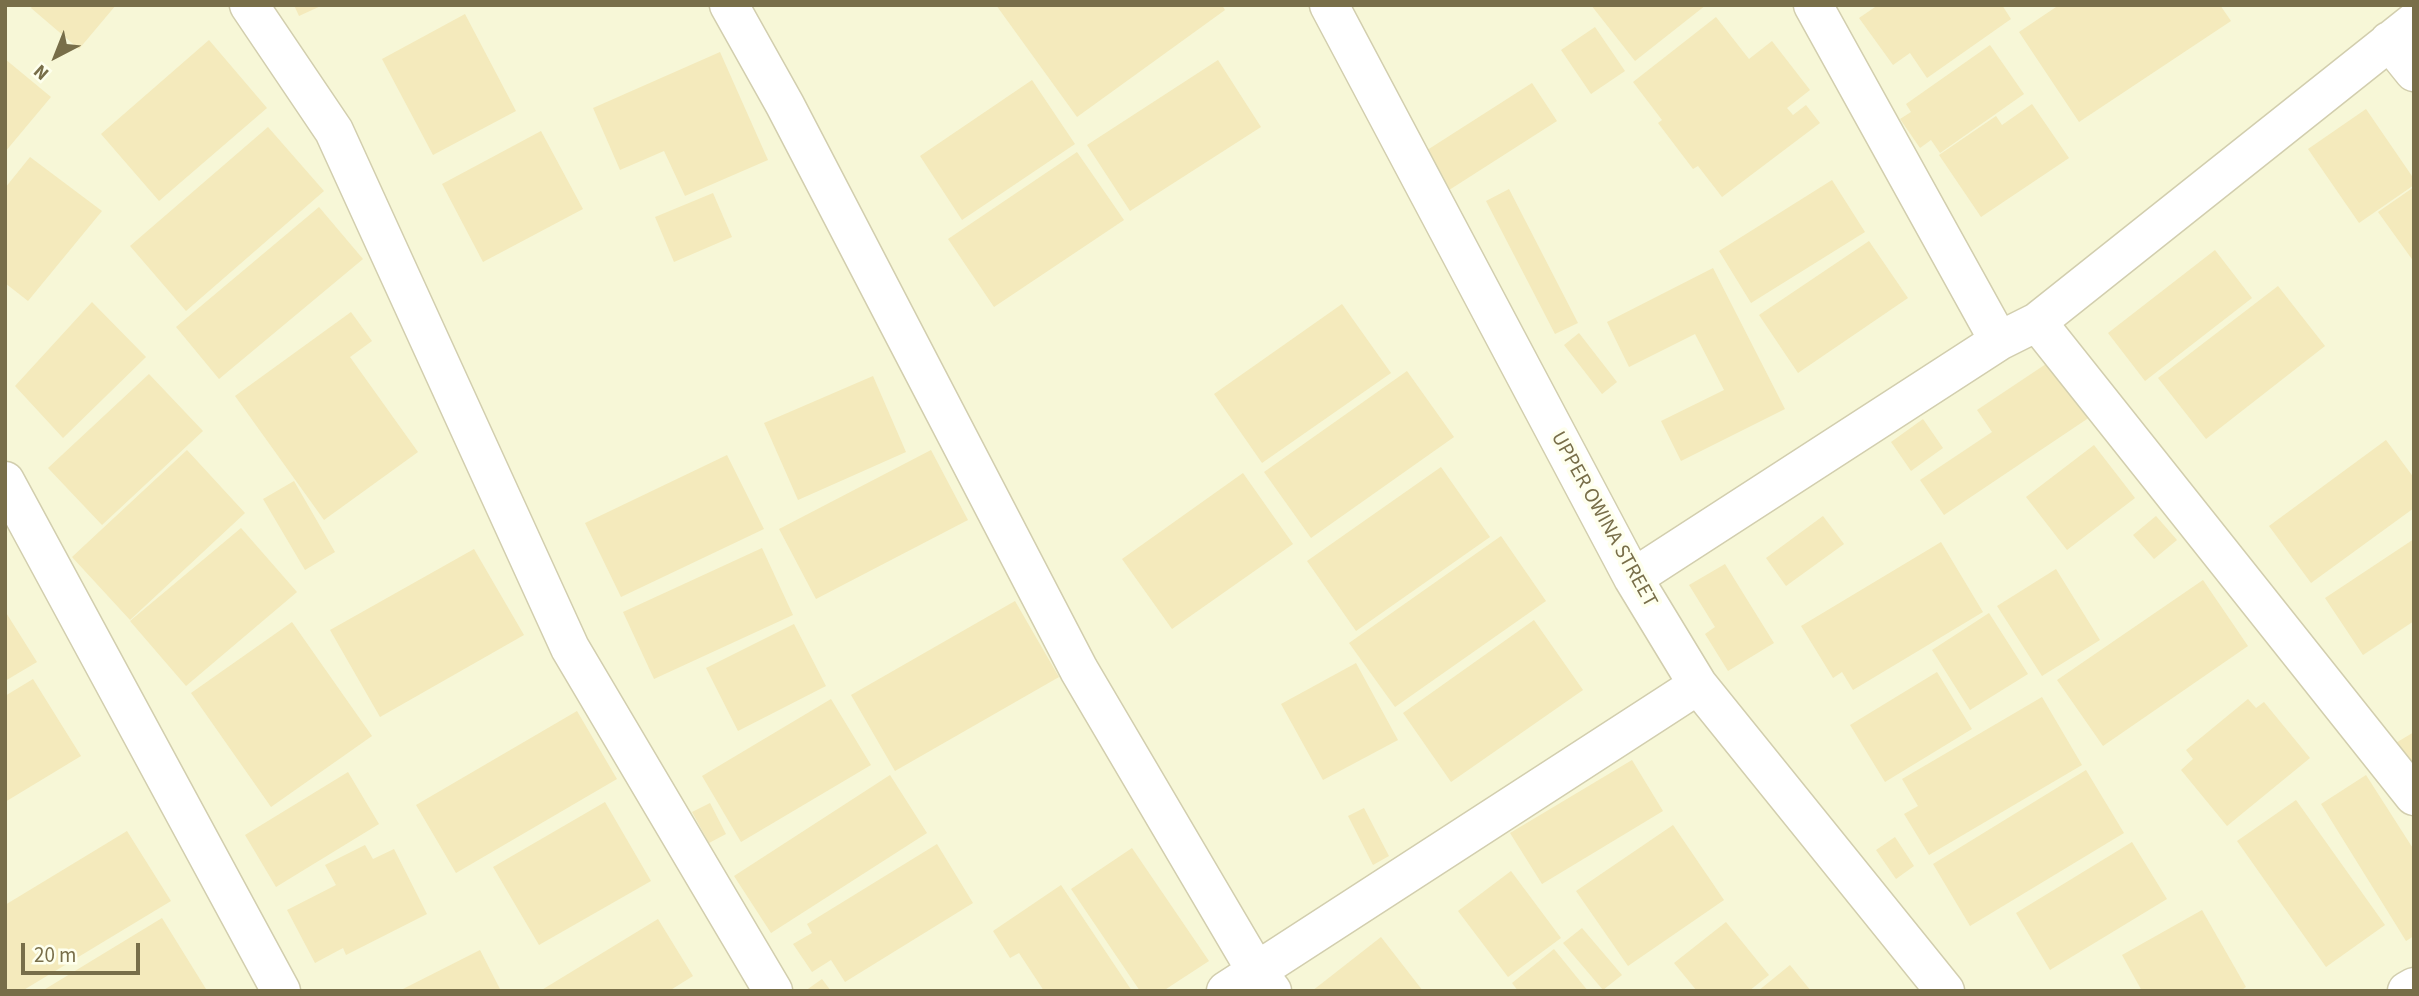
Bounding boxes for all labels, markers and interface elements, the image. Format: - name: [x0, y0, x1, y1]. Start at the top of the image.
- north arrow: [21, 21, 91, 91]
- text: N: [28, 58, 55, 86]
- street label: UPPER OWINA STREET: [1544, 428, 1662, 612]
- scale bar: [24, 930, 144, 974]
- text: 20 m: [34, 940, 76, 970]

